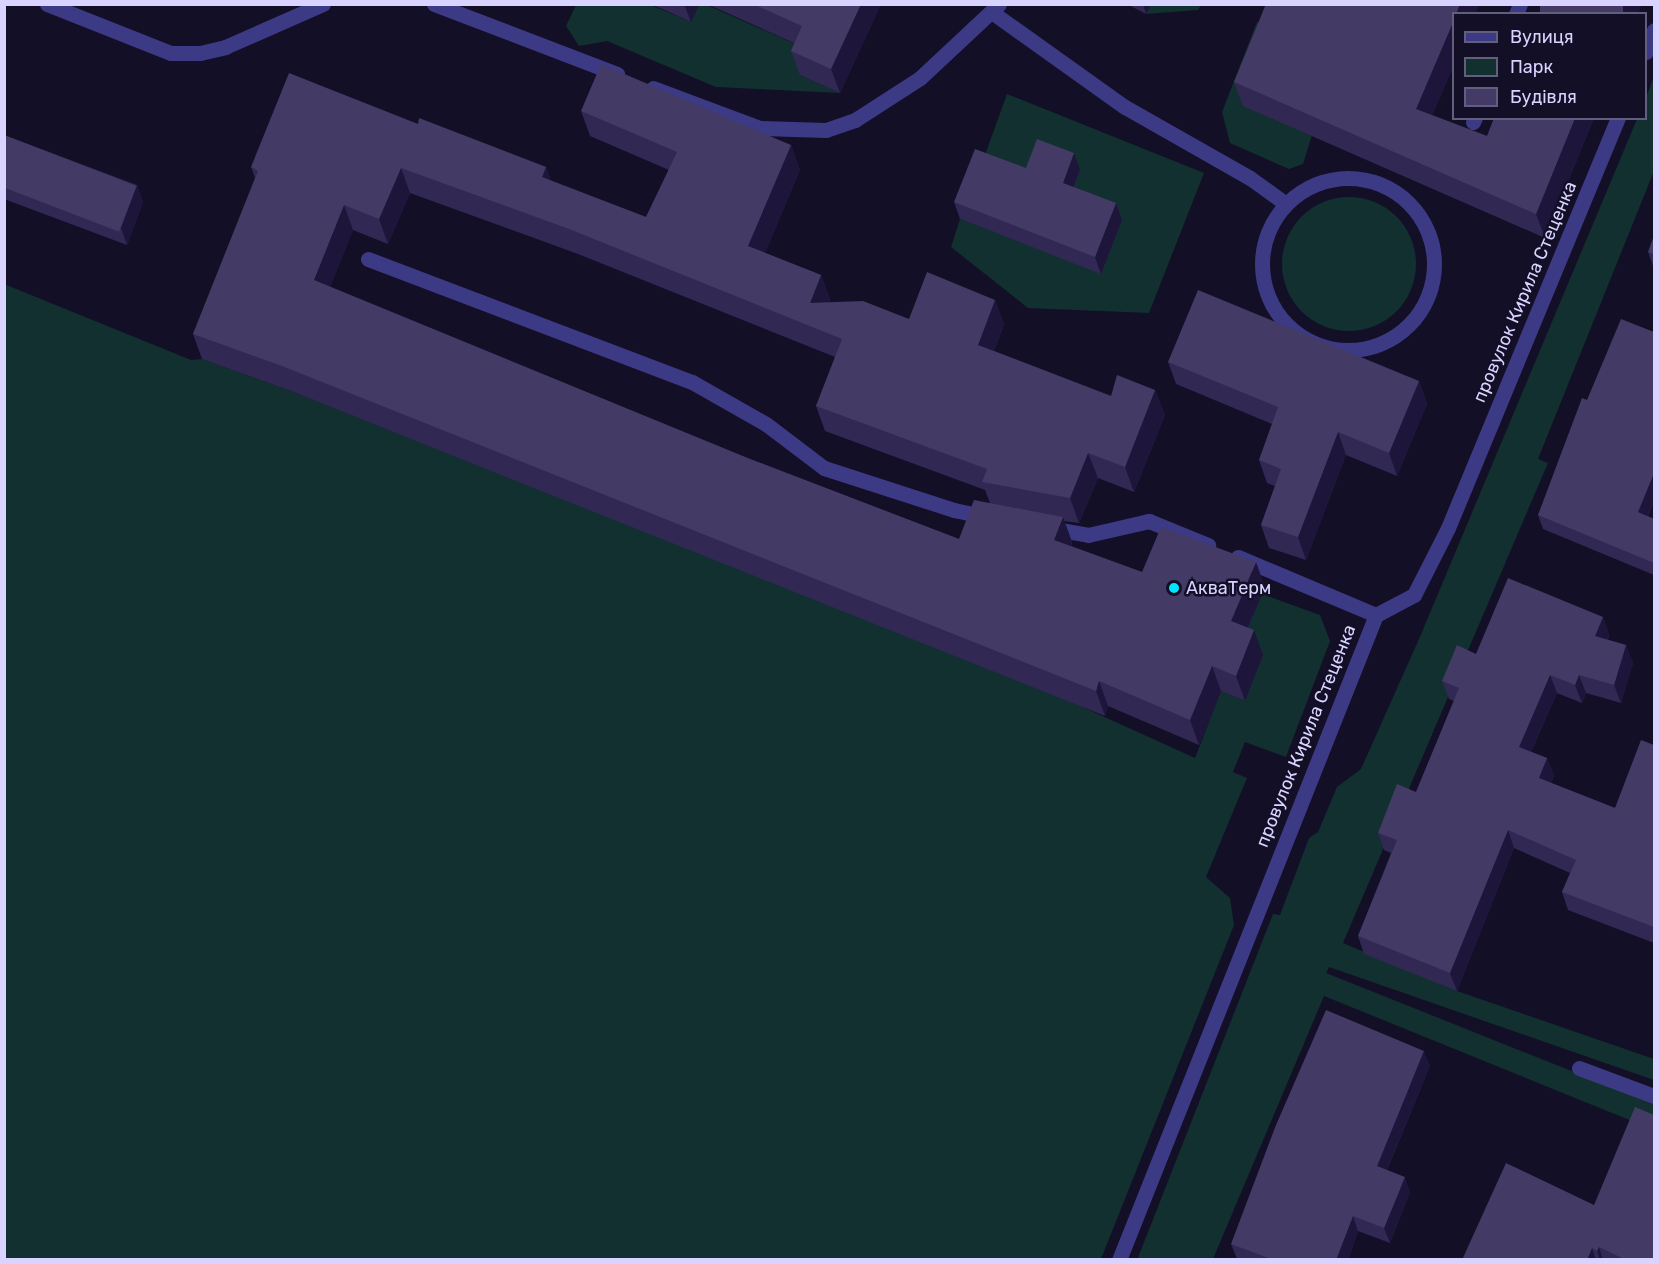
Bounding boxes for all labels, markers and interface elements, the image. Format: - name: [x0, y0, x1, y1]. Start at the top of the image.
- legend: [1452, 12, 1647, 120]
- text: Вулиця: [1510, 26, 1574, 48]
- text: Парк: [1510, 56, 1553, 78]
- text: Будівля: [1510, 86, 1577, 108]
- street label: провулок Кирила Стеценка: [1469, 178, 1581, 406]
- place label: АкваТерм: [1186, 577, 1271, 599]
- marker: АкваТерм: [1167, 581, 1181, 595]
- street label: провулок Кирила Стеценка: [1251, 622, 1361, 850]

